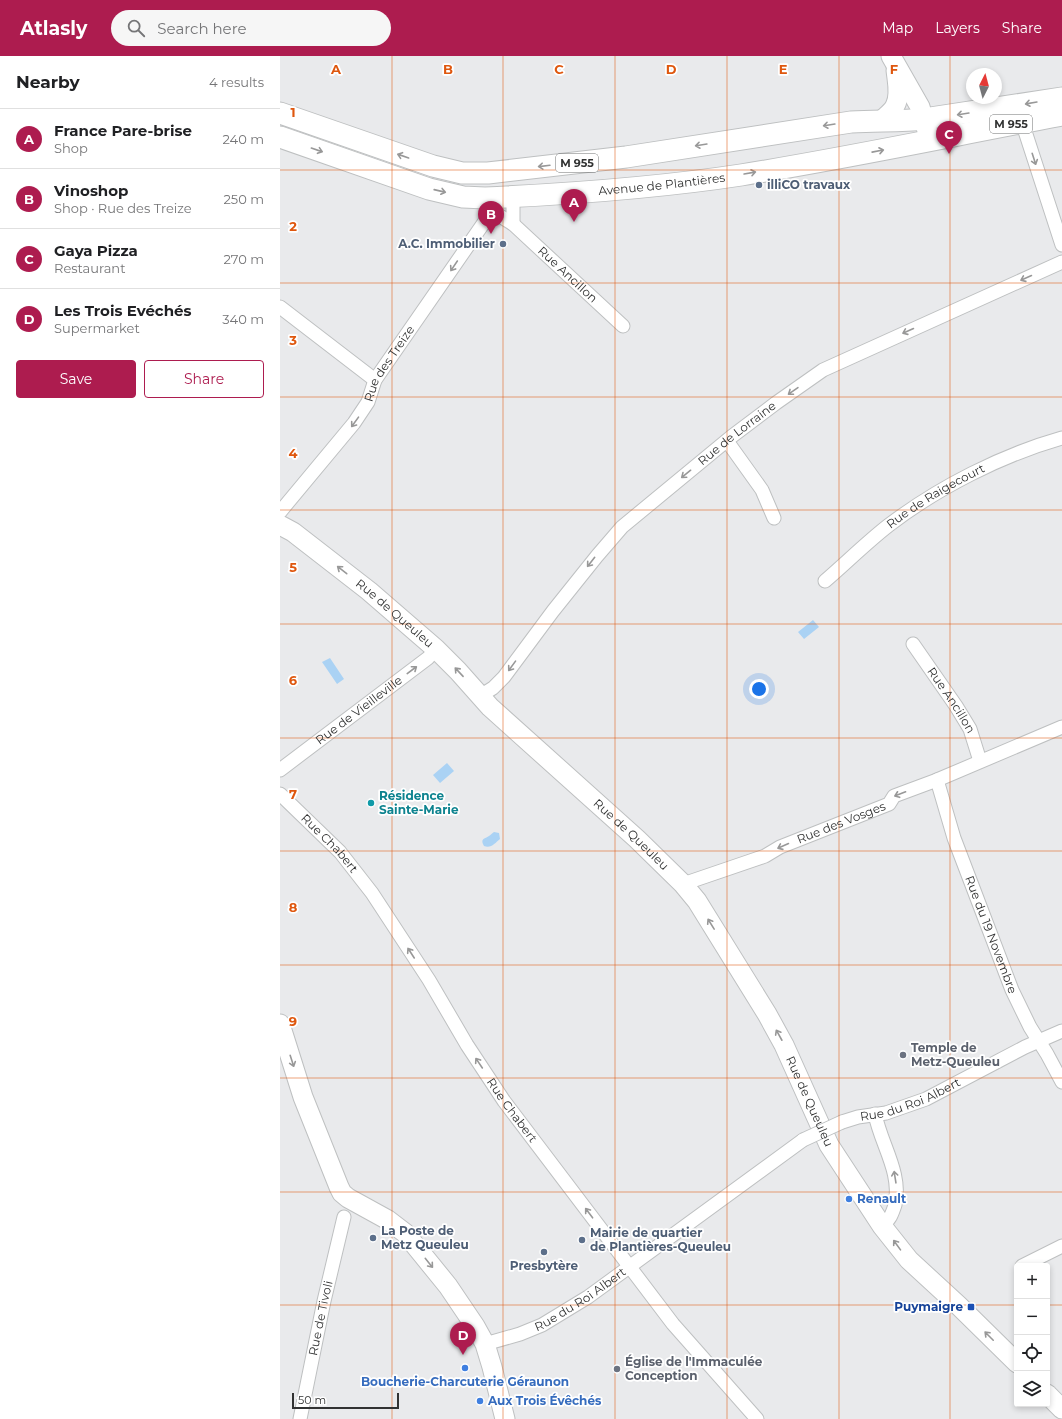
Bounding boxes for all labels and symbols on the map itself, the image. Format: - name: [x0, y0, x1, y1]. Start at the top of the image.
- text: A: [330, 61, 342, 77]
- text: B: [443, 61, 453, 77]
- text: C: [554, 61, 564, 77]
- text: D: [666, 61, 677, 77]
- text: E: [779, 61, 788, 77]
- text: F: [890, 61, 898, 77]
- north arrow: [966, 68, 1002, 104]
- one-way arrow: [1025, 100, 1038, 108]
- text: 1: [290, 104, 296, 120]
- one-way arrow: [956, 110, 969, 118]
- road number: M 955: [990, 115, 1032, 133]
- one-way arrow: [823, 121, 836, 129]
- pin: C: [936, 121, 962, 154]
- one-way arrow: [695, 141, 708, 149]
- one-way arrow: [310, 146, 322, 154]
- one-way arrow: [871, 147, 884, 155]
- one-way arrow: [397, 151, 409, 159]
- one-way arrow: [1031, 153, 1038, 166]
- road number: M 955: [556, 154, 598, 172]
- one-way arrow: [538, 163, 551, 170]
- street label: Avenue de Plantières: [598, 169, 726, 198]
- one-way arrow: [743, 169, 756, 177]
- place label: illiCO travaux: [767, 177, 851, 192]
- marker: illiCO travaux: [754, 180, 764, 190]
- one-way arrow: [433, 188, 446, 196]
- pin: A: [561, 189, 587, 222]
- pin: B: [478, 201, 504, 234]
- text: 2: [289, 218, 297, 234]
- place label: A.C. Immobilier: [397, 236, 495, 251]
- marker: A.C. Immobilier: [498, 239, 508, 249]
- street label: Rue Ancillon: [535, 243, 601, 306]
- one-way arrow: [450, 260, 458, 271]
- one-way arrow: [1021, 275, 1033, 282]
- street label: Rue des Treize: [361, 323, 417, 404]
- one-way arrow: [902, 328, 914, 336]
- text: 3: [288, 332, 297, 348]
- one-way arrow: [788, 387, 799, 395]
- street label: Rue de Lorraine: [695, 398, 779, 468]
- one-way arrow: [351, 416, 359, 427]
- text: 4: [289, 445, 298, 461]
- street label: Rue de Raigecourt: [883, 460, 987, 531]
- one-way arrow: [680, 469, 691, 478]
- one-way arrow: [587, 557, 595, 568]
- text: 5: [289, 559, 297, 575]
- one-way arrow: [337, 566, 348, 574]
- street label: Rue de Queuleu: [353, 576, 437, 651]
- one-way arrow: [508, 660, 517, 671]
- street label: Rue Ancillon: [924, 664, 979, 736]
- one-way arrow: [406, 666, 417, 674]
- one-way arrow: [454, 667, 464, 677]
- text: 6: [289, 672, 298, 688]
- street label: Rue de Vieilleville: [312, 672, 405, 747]
- your location: [749, 679, 769, 699]
- text: 7: [289, 786, 297, 802]
- place label: Résidence Sainte-Marie: [379, 788, 459, 817]
- one-way arrow: [895, 790, 907, 798]
- street label: Rue de Queuleu: [590, 795, 672, 873]
- marker: Résidence Sainte-Marie: [366, 798, 376, 808]
- street label: Rue des Vosges: [795, 798, 888, 847]
- street label: Rue Chabert: [298, 810, 362, 876]
- one-way arrow: [778, 843, 790, 850]
- street label: Rue du 19 Novembre: [962, 874, 1021, 996]
- text: 8: [289, 899, 298, 915]
- one-way arrow: [707, 919, 715, 930]
- one-way arrow: [407, 947, 415, 958]
- text: 9: [289, 1013, 297, 1029]
- one-way arrow: [774, 1029, 782, 1041]
- place label: Temple de Metz-Queuleu: [911, 1040, 1000, 1069]
- marker: Temple de Metz-Queuleu: [898, 1050, 908, 1060]
- street label: Rue de Queuleu: [783, 1054, 837, 1149]
- one-way arrow: [288, 1055, 296, 1067]
- one-way arrow: [475, 1058, 483, 1069]
- street label: Rue du Roi Albert: [859, 1074, 963, 1124]
- street label: Rue Chabert: [484, 1075, 541, 1145]
- one-way arrow: [891, 1171, 899, 1184]
- place label: Renault: [857, 1191, 907, 1206]
- marker: Renault: [844, 1194, 854, 1204]
- one-way arrow: [585, 1208, 593, 1219]
- place label: La Poste de Metz Queuleu: [381, 1223, 469, 1252]
- place label: Mairie de quartier de Plantières-Queuleu: [590, 1225, 731, 1254]
- marker: La Poste de Metz Queuleu: [368, 1233, 378, 1243]
- marker: Mairie de quartier de Plantières-Queuleu: [577, 1235, 587, 1245]
- one-way arrow: [892, 1240, 901, 1251]
- marker: Presbytère: [539, 1247, 549, 1257]
- one-way arrow: [425, 1257, 433, 1268]
- place label: Presbytère: [510, 1258, 579, 1273]
- street label: Rue du Roi Albert: [532, 1264, 629, 1334]
- street label: Rue de Tivoli: [305, 1279, 336, 1357]
- place label: Puymaigre: [894, 1299, 963, 1314]
- marker: Puymaigre: [966, 1302, 976, 1312]
- pin: D: [450, 1322, 476, 1355]
- one-way arrow: [985, 1331, 994, 1341]
- place label: Église de l'Immaculée Conception: [625, 1354, 763, 1383]
- marker: Boucherie-Charcuterie Géraunon: [460, 1363, 470, 1373]
- marker: Église de l'Immaculée Conception: [612, 1364, 622, 1374]
- place label: Boucherie-Charcuterie Géraunon: [361, 1374, 569, 1389]
- scale bar: [292, 1391, 399, 1410]
- place label: Aux Trois Évêchés: [487, 1393, 602, 1408]
- marker: Aux Trois Évêchés: [475, 1396, 485, 1406]

